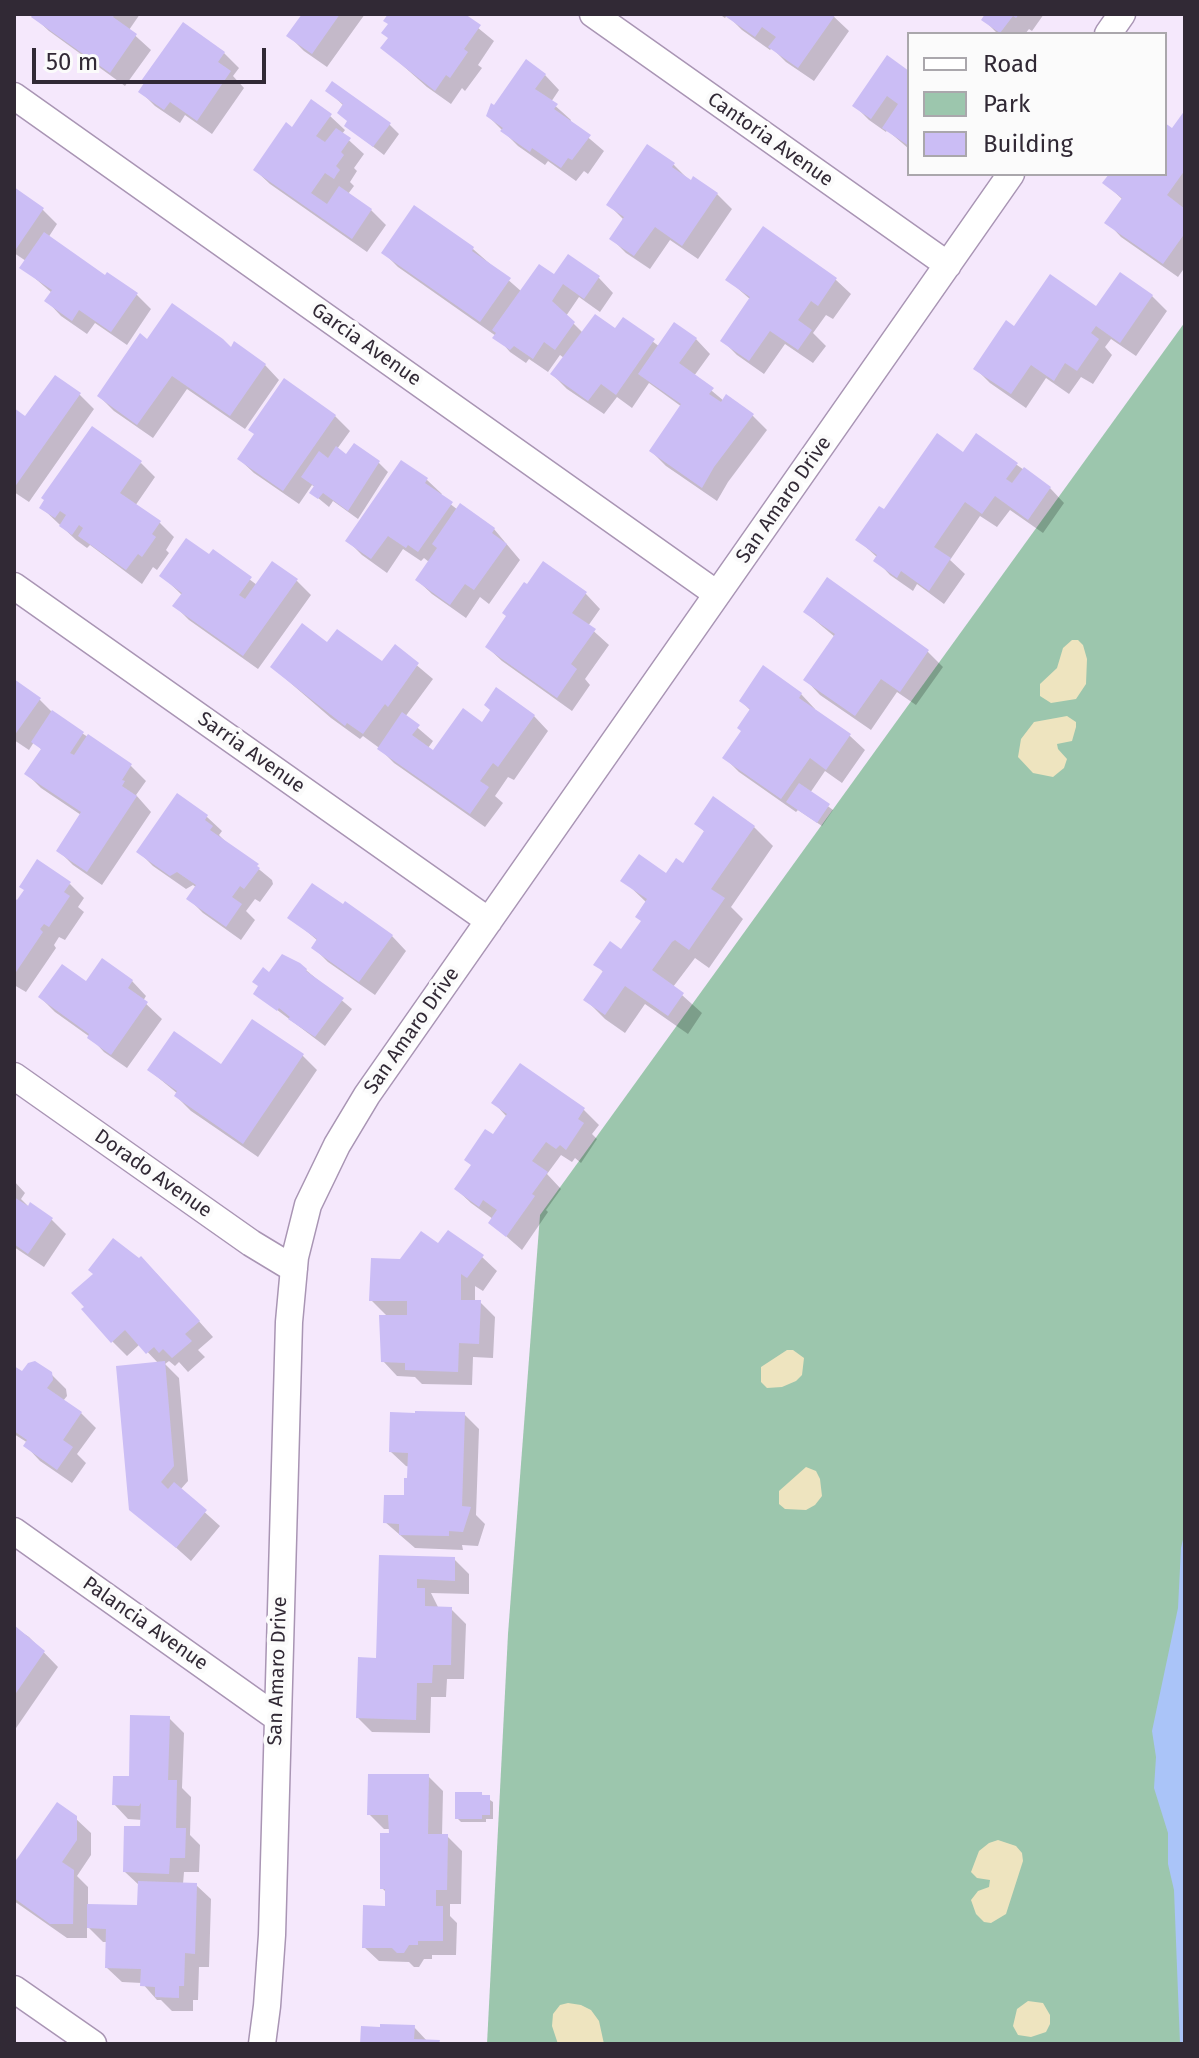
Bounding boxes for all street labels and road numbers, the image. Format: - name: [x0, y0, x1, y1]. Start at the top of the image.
- street label: Cantoria Avenue: [702, 88, 838, 192]
- street label: Garcia Avenue: [307, 298, 425, 392]
- street label: San Amaro Drive: [731, 432, 837, 568]
- street label: Sarria Avenue: [193, 707, 309, 799]
- street label: San Amaro Drive: [359, 963, 465, 1099]
- street label: Dorado Avenue: [90, 1125, 216, 1223]
- street label: Palancia Avenue: [78, 1572, 212, 1676]
- street label: San Amaro Drive: [263, 1596, 293, 1746]

